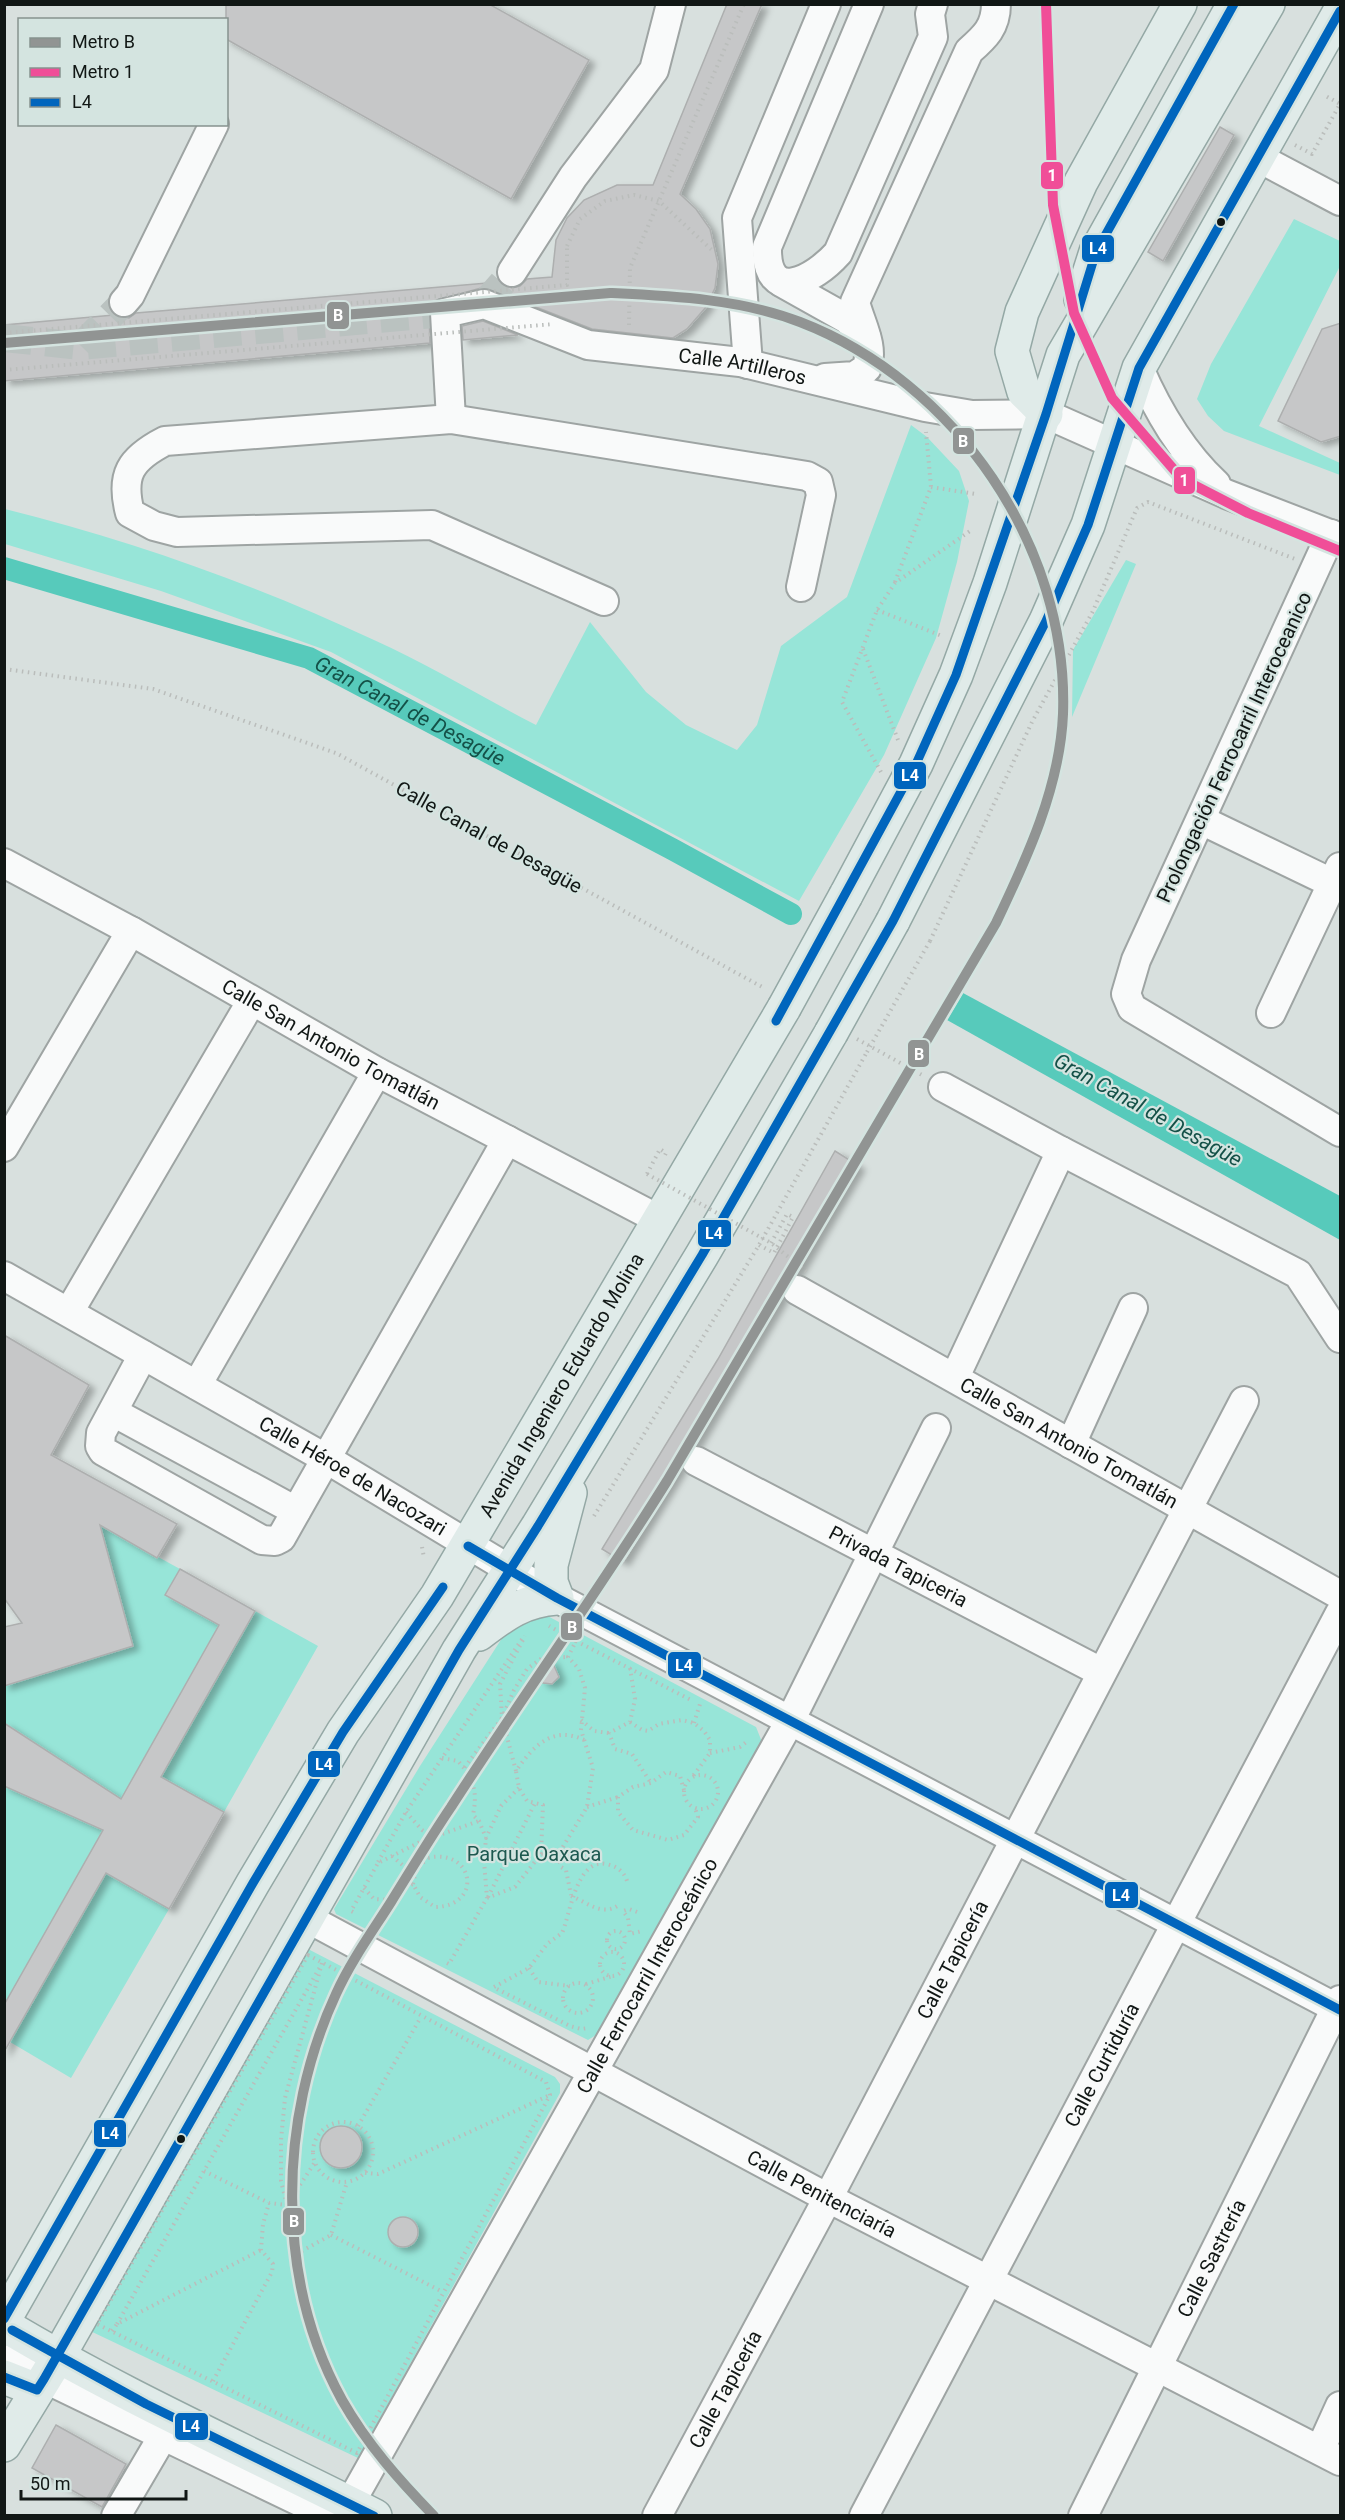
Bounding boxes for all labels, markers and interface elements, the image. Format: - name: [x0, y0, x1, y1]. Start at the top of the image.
- legend: [18, 18, 228, 126]
- text: Metro B: [72, 31, 135, 52]
- text: Metro 1: [72, 61, 134, 82]
- text: L4: [72, 91, 92, 112]
- line badge: 1: [1040, 161, 1064, 190]
- text: 1: [1047, 166, 1057, 185]
- unlabelled marker: [1215, 216, 1227, 228]
- line badge: L4: [1081, 234, 1115, 263]
- text: L4: [1089, 239, 1107, 258]
- line badge: B: [326, 301, 350, 330]
- text: B: [333, 306, 343, 325]
- street label: Calle Artilleros: [677, 343, 809, 390]
- line badge: B: [952, 427, 975, 455]
- text: B: [958, 432, 968, 451]
- line badge: 1: [1173, 466, 1196, 495]
- text: 1: [1179, 471, 1189, 490]
- street label: Prolongación Ferrocarril Interoceanico: [1151, 588, 1317, 906]
- water label: Gran Canal de Desagüe: [311, 651, 509, 771]
- line badge: L4: [893, 761, 927, 790]
- text: L4: [901, 766, 919, 785]
- street label: Calle Canal de Desagüe: [392, 776, 586, 898]
- street label: Calle San Antonio Tomatlán: [218, 974, 444, 1115]
- line badge: B: [907, 1039, 930, 1068]
- text: B: [914, 1045, 924, 1064]
- water label: Gran Canal de Desagüe: [1050, 1048, 1246, 1172]
- line badge: L4: [697, 1219, 732, 1248]
- text: L4: [705, 1224, 723, 1243]
- street label: Avenida Ingeniero Eduardo Molina: [474, 1249, 649, 1522]
- street label: Calle San Antonio Tomatlán: [956, 1372, 1182, 1513]
- street label: Calle Héroe de Nacozari: [255, 1411, 451, 1541]
- street label: Privada Tapiceria: [825, 1520, 972, 1612]
- line badge: B: [560, 1612, 583, 1641]
- text: B: [567, 1618, 577, 1637]
- line badge: L4: [667, 1651, 702, 1679]
- text: L4: [675, 1656, 693, 1675]
- line badge: L4: [307, 1750, 341, 1778]
- text: L4: [315, 1755, 333, 1774]
- park label: Parque Oaxaca: [467, 1842, 601, 1866]
- street label: Calle Ferrocarril Interoceánico: [571, 1854, 723, 2098]
- line badge: L4: [1104, 1881, 1139, 1909]
- text: L4: [1112, 1886, 1130, 1905]
- street label: Calle Tapicería: [912, 1896, 993, 2023]
- street label: Calle Curtiduría: [1059, 1999, 1144, 2131]
- line badge: L4: [93, 2119, 127, 2148]
- text: L4: [101, 2124, 119, 2143]
- unlabelled marker: [175, 2133, 187, 2145]
- street label: Calle Penitenciaría: [743, 2145, 900, 2243]
- street label: Calle Sastrería: [1172, 2195, 1251, 2321]
- line badge: B: [282, 2207, 305, 2236]
- text: B: [289, 2212, 299, 2231]
- street label: Calle Tapicería: [684, 2326, 767, 2452]
- line badge: L4: [174, 2412, 209, 2441]
- text: L4: [182, 2417, 200, 2436]
- scale bar: [21, 2463, 186, 2501]
- text: 50 m: [30, 2473, 70, 2494]

